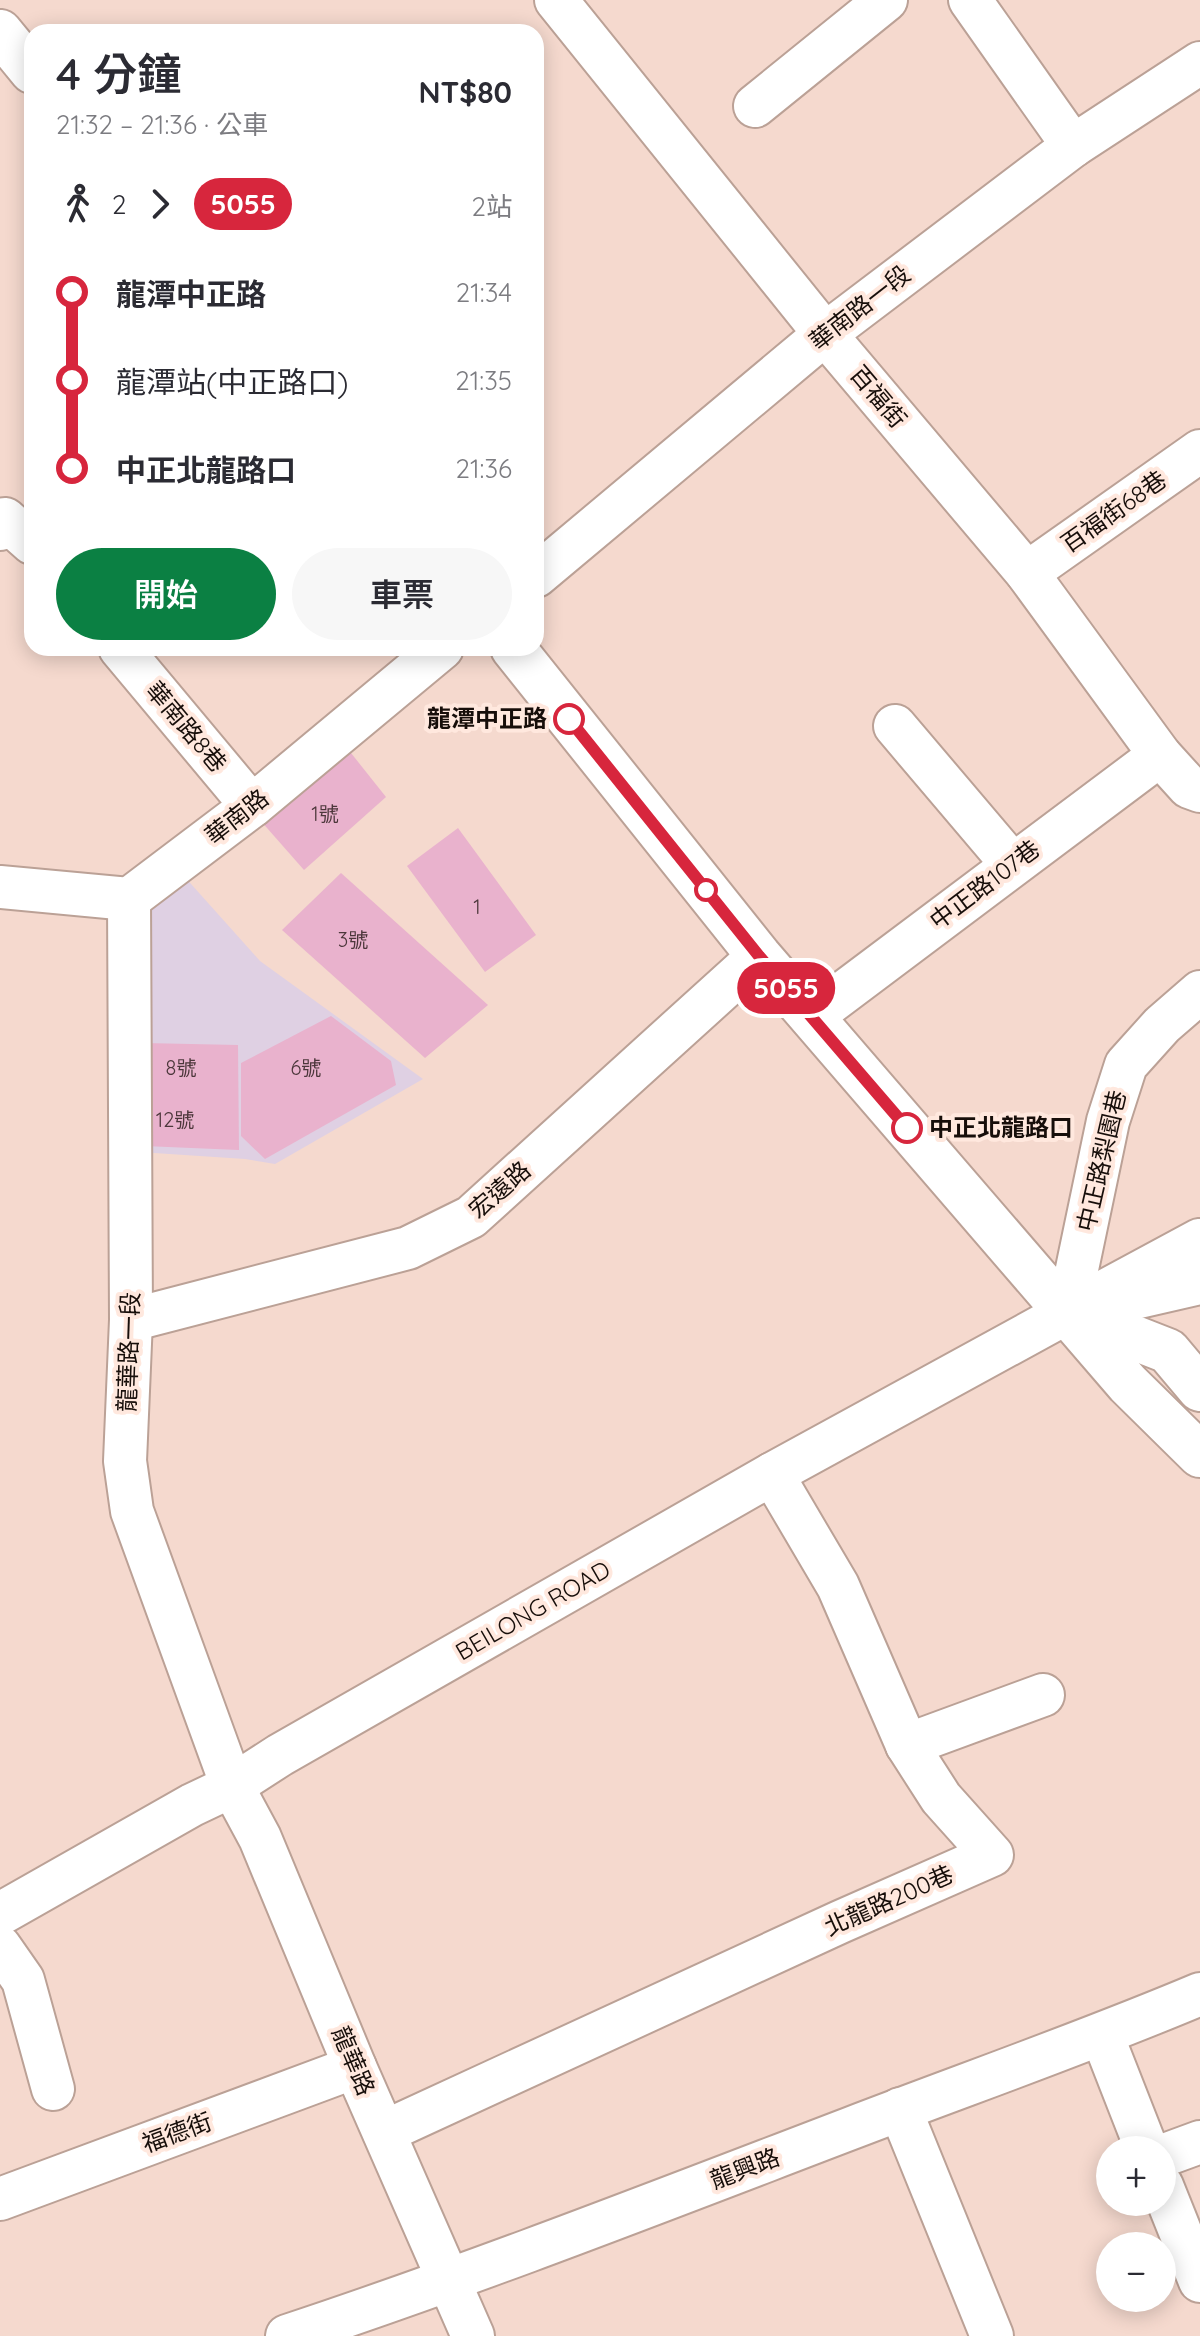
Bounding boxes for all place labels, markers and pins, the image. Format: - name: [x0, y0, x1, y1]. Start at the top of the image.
- place label: 龍潭中正路: [427, 703, 547, 733]
- marker: 龍潭中正路: [554, 704, 584, 734]
- unlabelled marker: [695, 879, 717, 901]
- place label: 中正北龍路口: [929, 1112, 1073, 1142]
- marker: 中正北龍路口: [892, 1113, 922, 1143]

